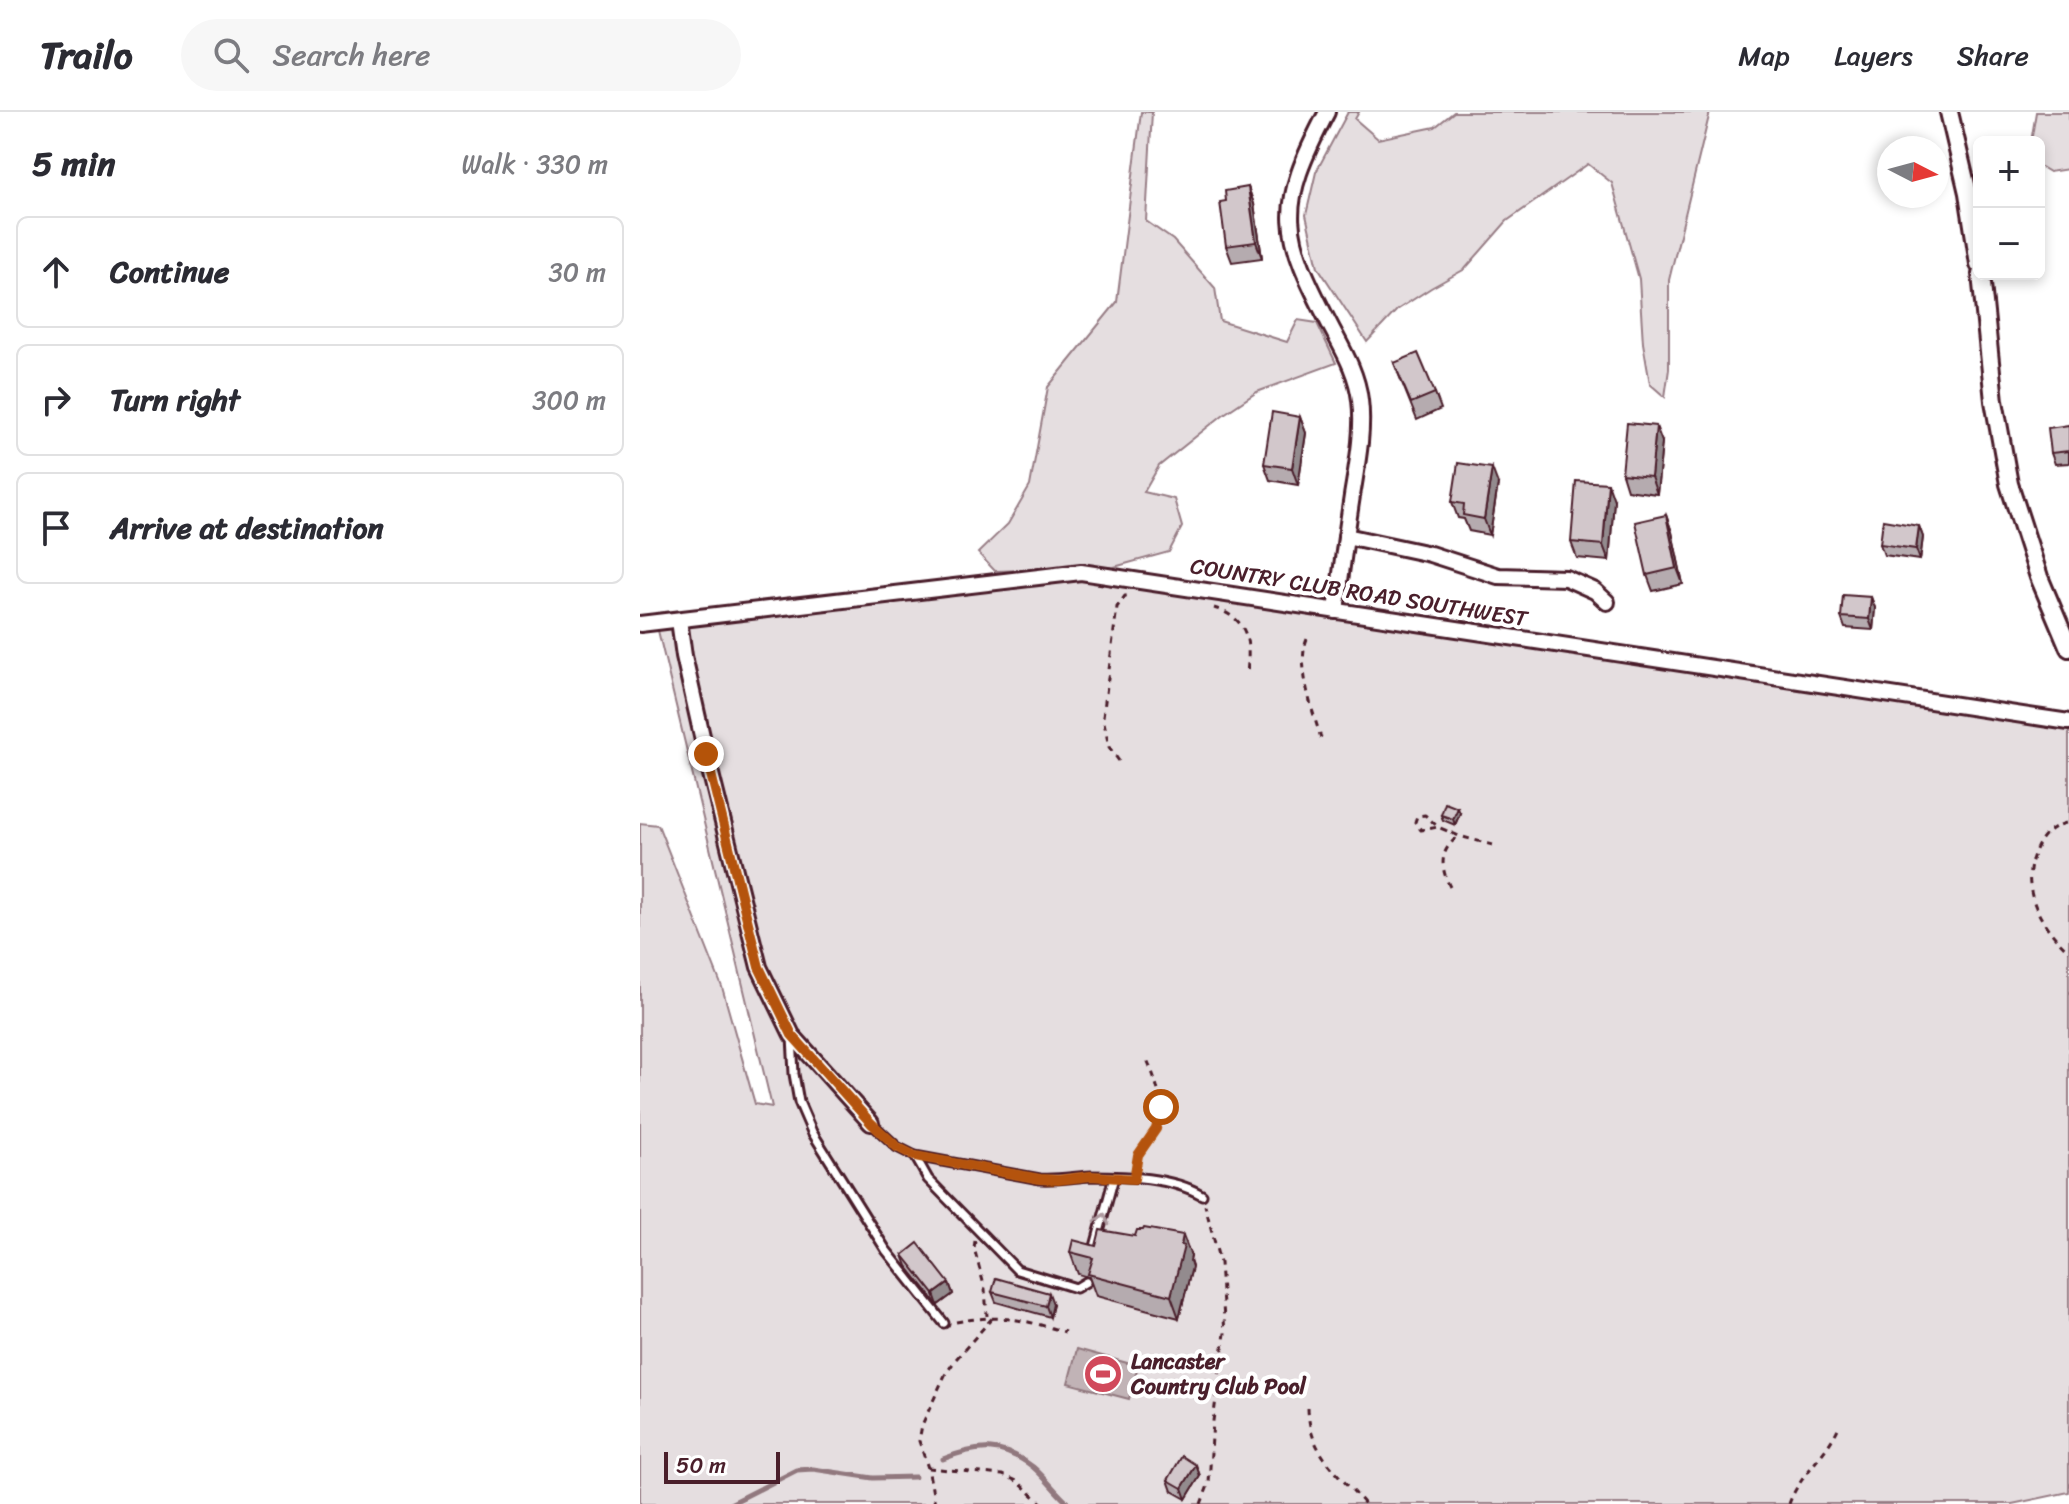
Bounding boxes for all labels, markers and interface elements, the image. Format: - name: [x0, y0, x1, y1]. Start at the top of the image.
- search box: [181, 19, 741, 91]
- text: Trailo: [40, 22, 133, 89]
- text: Search here: [273, 28, 431, 82]
- text: Map: [1738, 31, 1790, 80]
- text: Layers: [1834, 31, 1913, 80]
- text: Share: [1957, 31, 2029, 80]
- icon: search: [209, 33, 253, 77]
- text: 5 min: [32, 134, 115, 194]
- north arrow: [1877, 136, 1949, 208]
- map controls: [1973, 136, 2045, 280]
- button: +: [1973, 136, 2045, 208]
- text: Walk · 330 m: [461, 141, 608, 187]
- button: −: [1973, 208, 2045, 280]
- text: Continue: [110, 245, 229, 299]
- text: 30 m: [549, 249, 606, 295]
- icon: ahead: [34, 250, 78, 294]
- text: Turn right: [110, 373, 240, 427]
- text: 300 m: [532, 377, 606, 423]
- icon: right: [34, 378, 78, 422]
- text: Arrive at destination: [110, 501, 384, 555]
- icon: arrive: [34, 506, 78, 550]
- street label: COUNTRY CLUB ROAD SOUTHWEST: [1188, 546, 1532, 638]
- route end: [688, 736, 724, 772]
- route start: [1143, 1089, 1179, 1125]
- one-way arrow: [1094, 1212, 1110, 1226]
- place label: Lancaster Country Club Pool: [1130, 1342, 1308, 1406]
- sports icon: Lancaster Country Club Pool: [1082, 1353, 1124, 1395]
- text: 50 m: [676, 1446, 726, 1485]
- scale bar: [664, 1448, 780, 1484]

